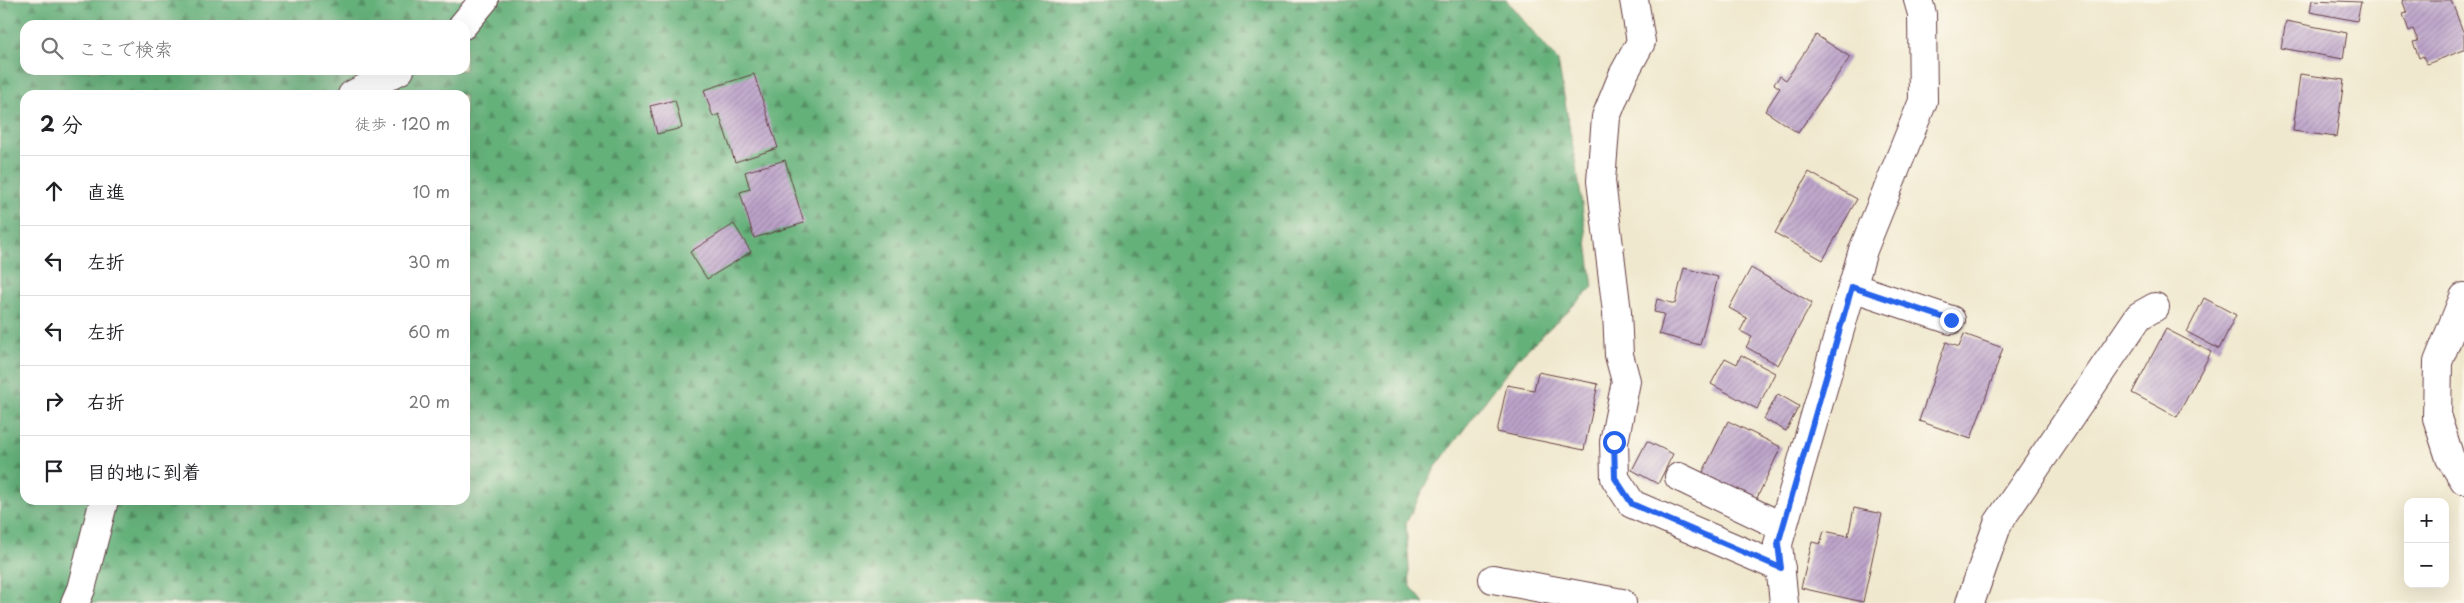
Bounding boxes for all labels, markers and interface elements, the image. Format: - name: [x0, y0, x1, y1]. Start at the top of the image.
- search box: [20, 20, 470, 75]
- icon: search: [38, 34, 66, 62]
- text: ここで検索: [78, 34, 173, 62]
- text: 2 分: [40, 107, 82, 139]
- text: 徒歩 · 120 m: [355, 111, 450, 135]
- icon: ahead: [40, 177, 68, 205]
- text: 直進: [87, 177, 125, 205]
- text: 10 m: [413, 179, 450, 203]
- icon: left: [40, 247, 68, 275]
- text: 左折: [87, 247, 125, 275]
- text: 30 m: [408, 249, 450, 273]
- route end: [1940, 309, 1963, 332]
- icon: left: [40, 317, 68, 345]
- text: 左折: [87, 317, 125, 345]
- text: 60 m: [408, 319, 450, 343]
- icon: right: [40, 387, 68, 415]
- text: 右折: [87, 387, 125, 415]
- text: 20 m: [409, 389, 450, 413]
- route start: [1603, 431, 1626, 454]
- icon: arrive: [40, 457, 68, 485]
- text: 目的地に到着: [87, 457, 201, 485]
- map controls: [2404, 498, 2449, 588]
- button: +: [2404, 498, 2449, 543]
- button: −: [2404, 543, 2449, 588]

